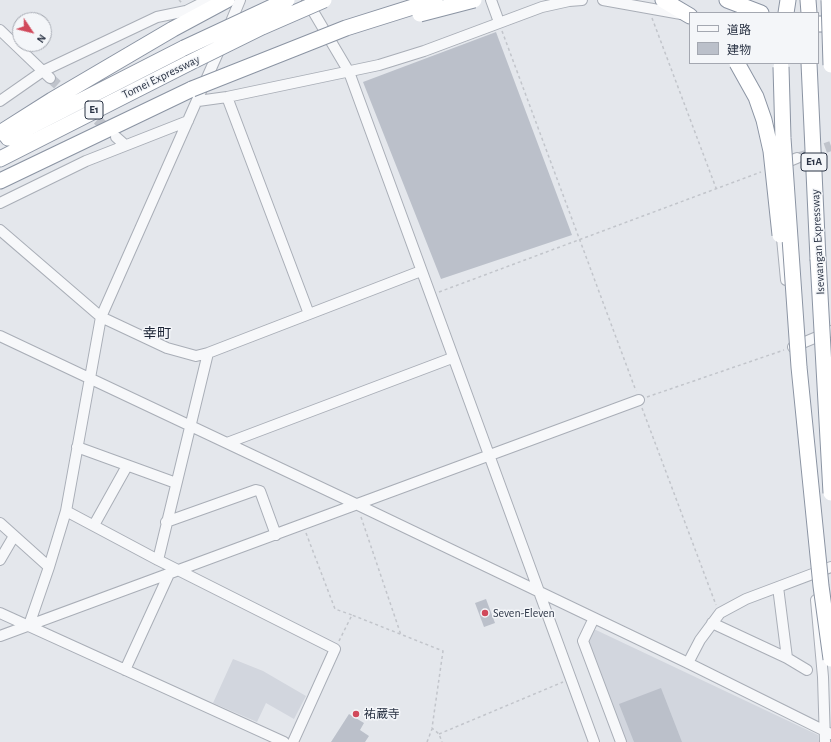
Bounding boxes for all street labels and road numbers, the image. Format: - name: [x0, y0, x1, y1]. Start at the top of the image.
- street label: Tomei Expressway: [120, 52, 202, 102]
- road number: E1: [85, 101, 103, 119]
- road number: E1A: [801, 153, 827, 171]
- street label: Isewangan Expressway: [808, 189, 828, 295]

